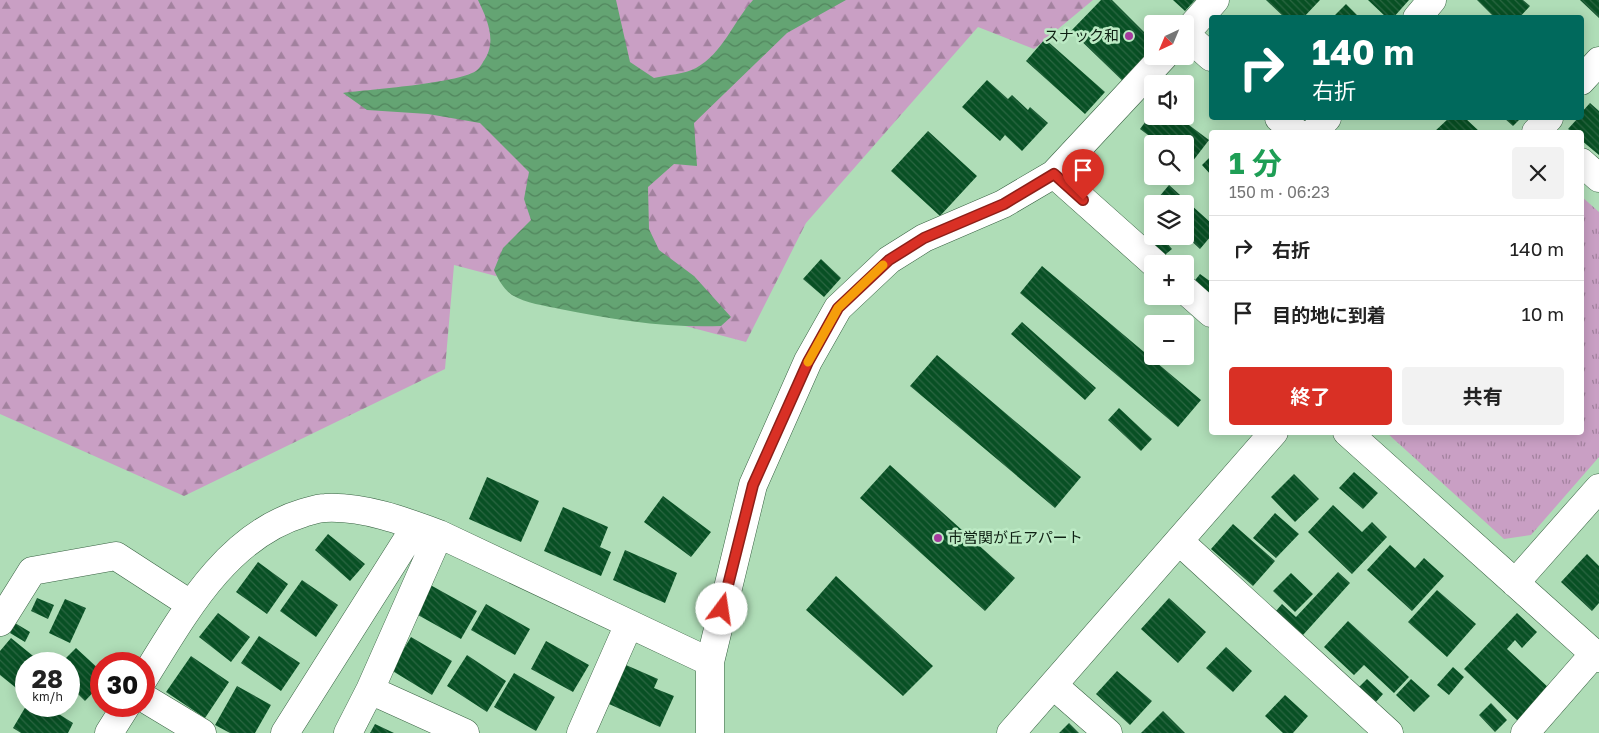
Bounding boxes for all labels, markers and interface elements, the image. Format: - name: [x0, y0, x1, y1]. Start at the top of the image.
- north arrow: [1144, 15, 1194, 65]
- map controls: [1144, 15, 1194, 365]
- place label: スナック和: [1044, 26, 1119, 44]
- marker: スナック和: [1123, 30, 1135, 42]
- text: 140 m: [1312, 31, 1414, 73]
- icon: right: [1229, 35, 1294, 100]
- button: sound: [1144, 75, 1194, 125]
- text: 右折: [1312, 77, 1356, 104]
- button: search: [1144, 135, 1194, 185]
- text: 1 分: [1229, 145, 1282, 181]
- button: close: [1512, 147, 1564, 199]
- pin: [1062, 149, 1104, 200]
- icon: arrive: [1069, 156, 1097, 184]
- text: 150 m · 06:23: [1229, 182, 1330, 202]
- button: layers: [1144, 195, 1194, 245]
- icon: right: [1229, 234, 1257, 262]
- text: 140 m: [1510, 237, 1564, 260]
- text: 右折: [1272, 238, 1310, 261]
- button: +: [1144, 255, 1194, 305]
- icon: arrive: [1229, 299, 1257, 327]
- text: 10 m: [1521, 302, 1564, 325]
- text: 目的地に到着: [1272, 303, 1386, 326]
- button: −: [1144, 315, 1194, 365]
- button: 終了: [1229, 367, 1392, 425]
- button: 共有: [1402, 367, 1564, 425]
- place label: 市営関が丘アパート: [948, 528, 1083, 546]
- marker: 市営関が丘アパート: [932, 532, 944, 544]
- position arrow: [695, 582, 747, 634]
- speed limit sign: 30: [90, 652, 155, 717]
- text: 28: [32, 663, 63, 694]
- text: km/h: [32, 689, 63, 704]

